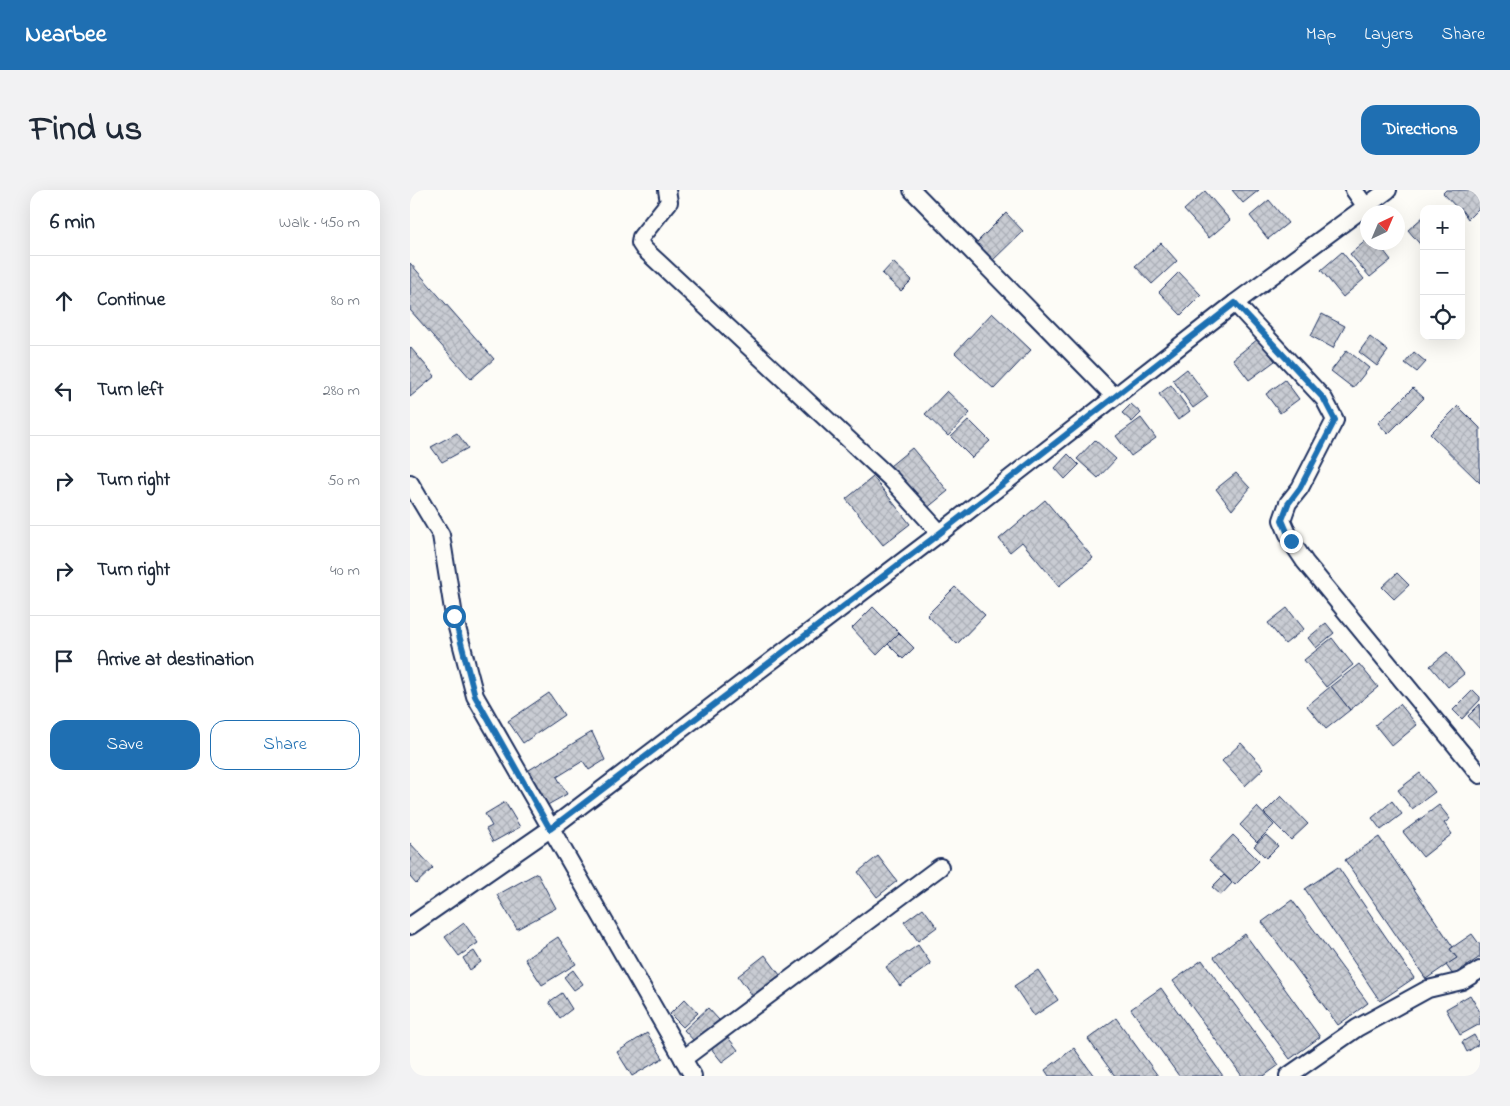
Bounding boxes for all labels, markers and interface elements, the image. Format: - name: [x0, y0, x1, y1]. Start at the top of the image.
- text: Nearbee: [25, 18, 107, 53]
- text: Map: [1306, 22, 1336, 48]
- text: Layers: [1364, 22, 1414, 48]
- text: Share: [1442, 22, 1485, 48]
- text: Find us: [30, 105, 142, 156]
- button: Directions: [1361, 105, 1480, 155]
- north arrow: [1360, 205, 1405, 250]
- map controls: [1420, 205, 1465, 340]
- button: +: [1420, 205, 1465, 250]
- text: 6 min: [50, 208, 95, 238]
- text: Walk · 450 m: [279, 211, 360, 235]
- button: −: [1420, 250, 1465, 295]
- icon: ahead: [50, 287, 78, 315]
- text: Continue: [97, 287, 165, 314]
- text: 80 m: [331, 289, 360, 313]
- button: locate: [1420, 295, 1465, 340]
- icon: left: [50, 377, 78, 405]
- text: Turn left: [97, 377, 164, 404]
- text: 280 m: [323, 379, 360, 403]
- icon: right: [50, 467, 78, 495]
- text: Turn right: [97, 467, 170, 494]
- text: 50 m: [328, 469, 360, 493]
- route end: [1280, 530, 1303, 553]
- icon: right: [50, 557, 78, 585]
- text: Turn right: [97, 557, 170, 584]
- text: 40 m: [330, 559, 360, 583]
- route start: [443, 605, 466, 628]
- icon: arrive: [50, 647, 78, 675]
- text: Arrive at destination: [97, 647, 254, 674]
- button: Save: [50, 720, 200, 770]
- button: Share: [210, 720, 360, 770]

